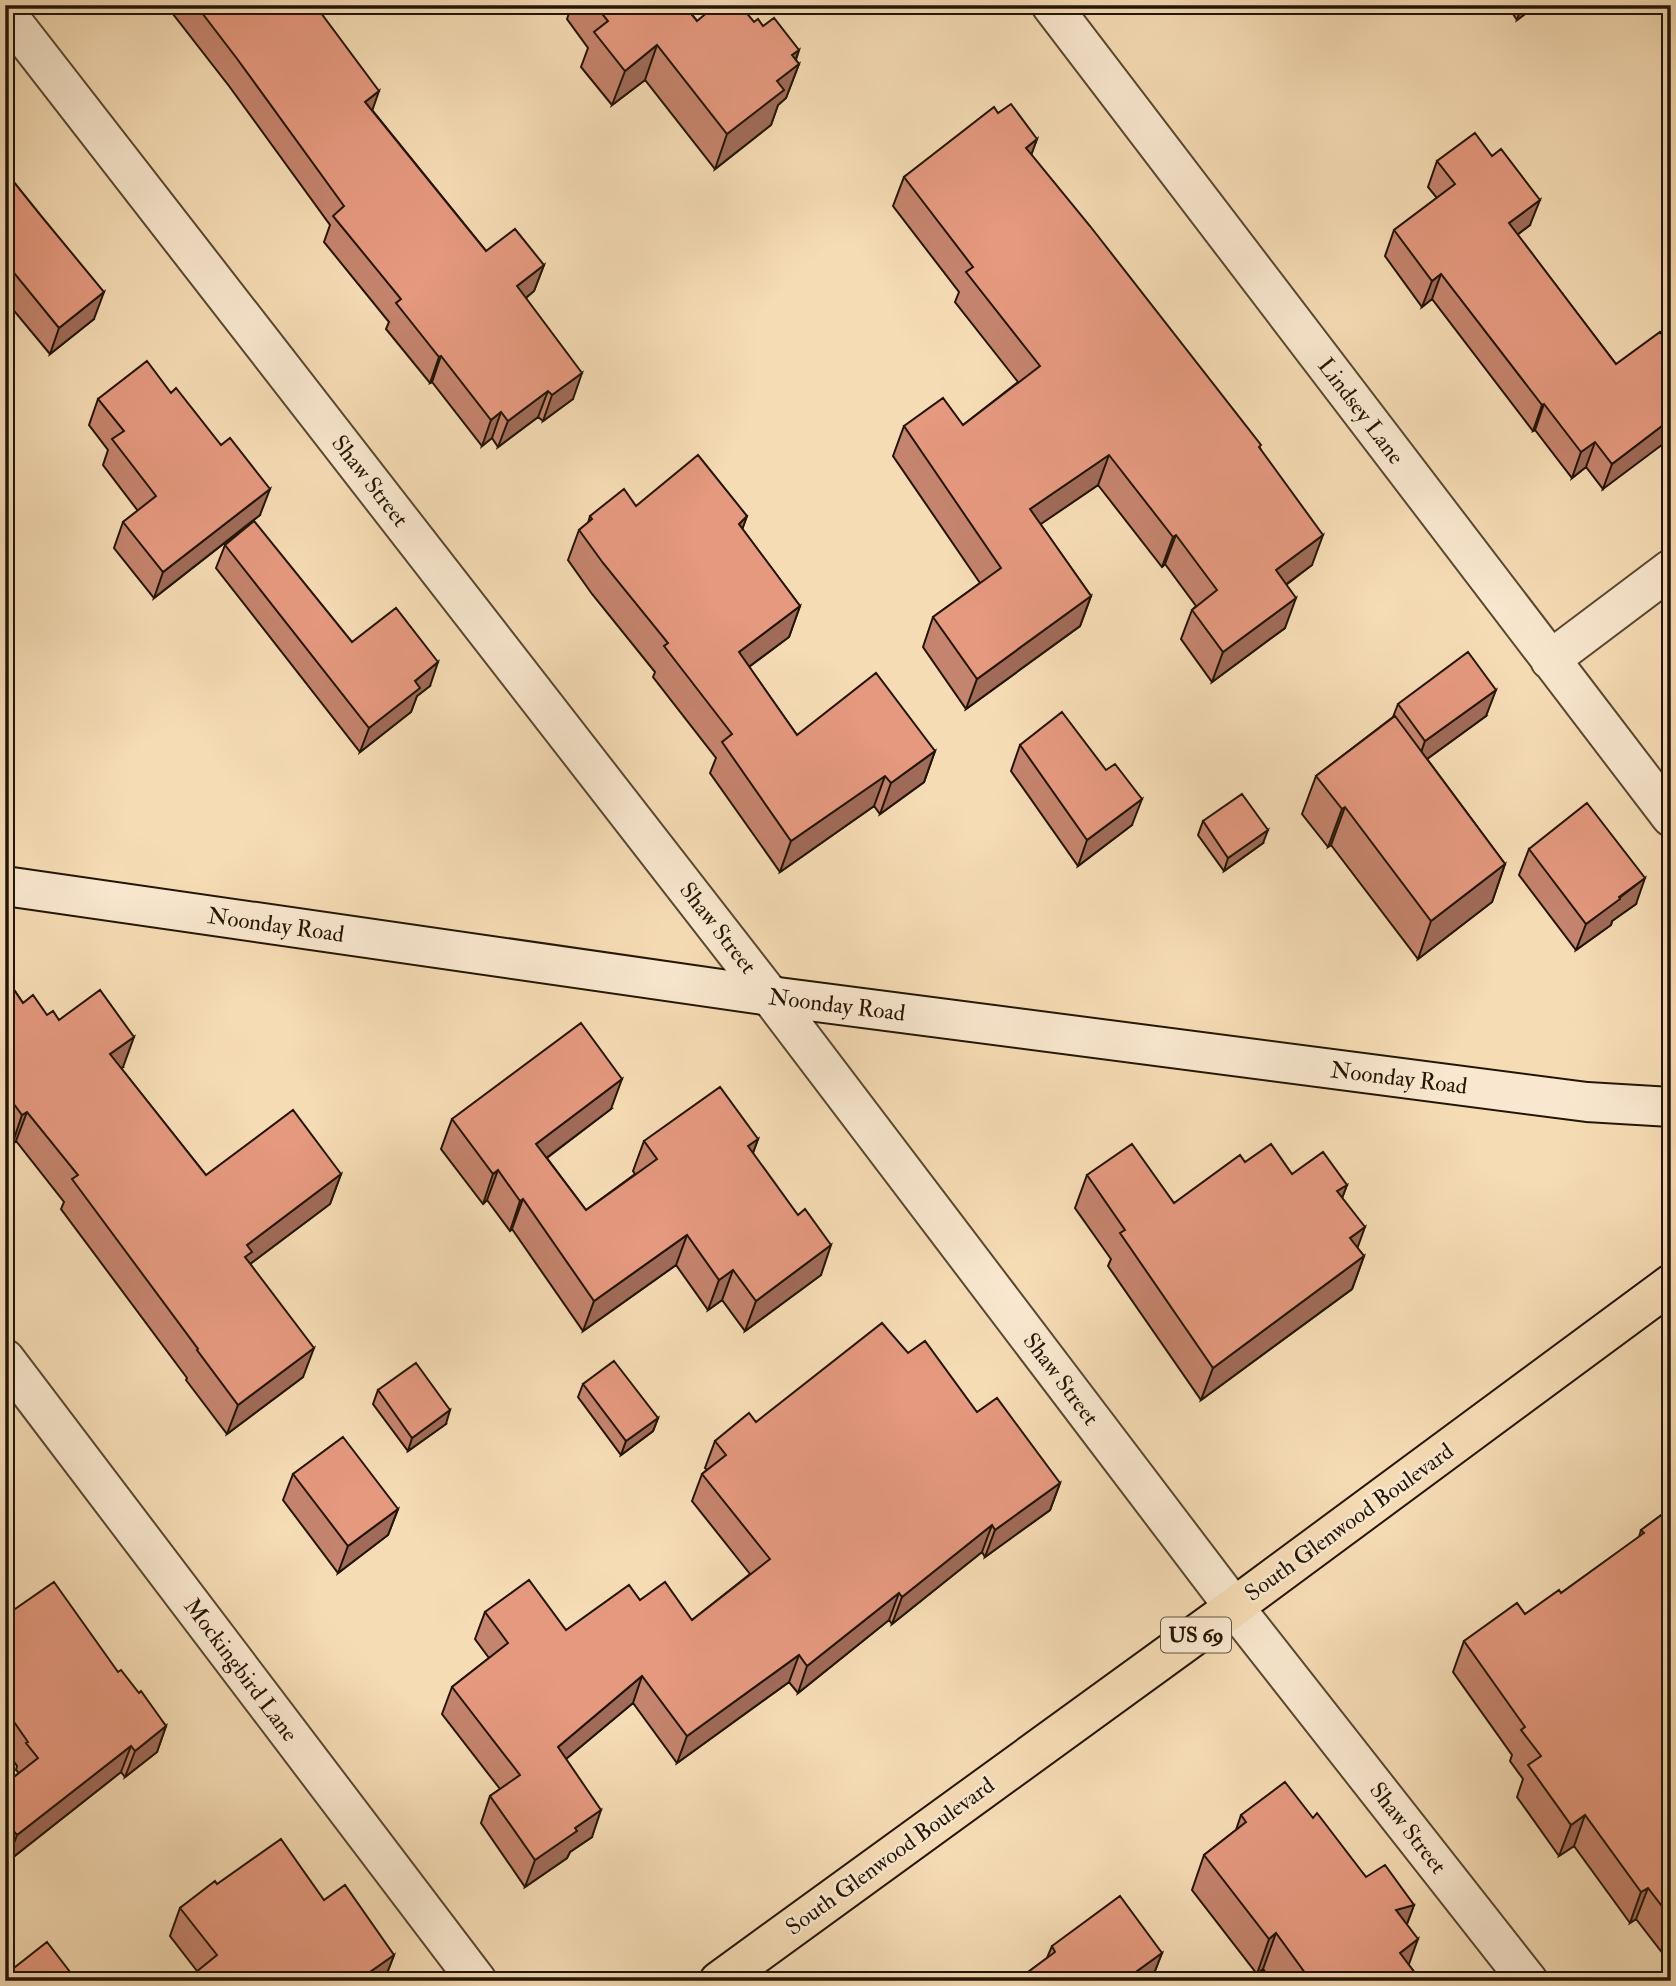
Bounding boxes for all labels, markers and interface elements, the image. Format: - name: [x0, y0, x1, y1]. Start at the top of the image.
- street label: Lindsey Lane: [1312, 352, 1411, 470]
- street label: Shaw Street: [325, 429, 415, 533]
- street label: Shaw Street: [673, 876, 763, 980]
- street label: Noonday Road: [206, 901, 346, 949]
- street label: Noonday Road: [767, 982, 907, 1028]
- street label: Noonday Road: [1329, 1055, 1469, 1101]
- street label: Shaw Street: [1017, 1327, 1105, 1431]
- street label: South Glenwood Boulevard: [1239, 1436, 1459, 1608]
- street label: Mockingbird Lane: [178, 1593, 305, 1748]
- road number: US 69: [1161, 1618, 1231, 1652]
- street label: South Glenwood Boulevard: [780, 1770, 1000, 1942]
- street label: Shaw Street: [1363, 1776, 1453, 1880]

